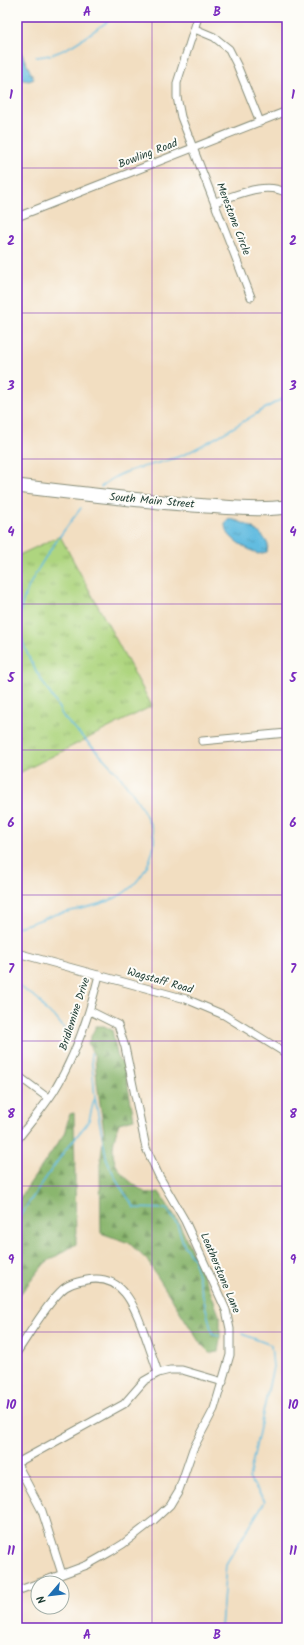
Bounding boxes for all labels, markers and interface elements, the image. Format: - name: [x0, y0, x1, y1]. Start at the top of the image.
- text: A: [83, 2, 91, 23]
- text: B: [213, 2, 221, 23]
- text: 1: [9, 85, 13, 106]
- text: 1: [291, 85, 295, 106]
- street label: Bowling Road: [116, 134, 181, 174]
- street label: Merestone Circle: [211, 180, 255, 258]
- text: 2: [7, 231, 15, 252]
- text: 2: [289, 231, 297, 252]
- text: 3: [6, 376, 15, 397]
- text: 3: [288, 376, 297, 397]
- street label: South Main Street: [109, 488, 196, 514]
- text: 4: [7, 522, 15, 543]
- text: 4: [289, 522, 297, 543]
- text: 5: [7, 668, 16, 689]
- text: 5: [289, 668, 298, 689]
- text: 6: [7, 813, 15, 834]
- text: 6: [289, 813, 297, 834]
- text: 7: [8, 959, 15, 980]
- text: 7: [290, 959, 297, 980]
- street label: Wagstaff Road: [125, 963, 196, 999]
- street label: Bridlemine Drive: [55, 975, 95, 1053]
- text: 8: [7, 1104, 15, 1125]
- text: 8: [289, 1104, 297, 1125]
- street label: Leatherstone Lane: [195, 1230, 245, 1316]
- text: 9: [8, 1250, 15, 1271]
- text: 9: [290, 1250, 297, 1271]
- text: 10: [6, 1395, 17, 1416]
- text: 10: [288, 1395, 299, 1416]
- text: 11: [7, 1541, 15, 1562]
- text: 11: [289, 1541, 297, 1562]
- north arrow: [30, 1575, 70, 1615]
- text: N: [32, 1592, 52, 1607]
- text: A: [83, 1625, 91, 1645]
- text: B: [213, 1625, 221, 1645]

